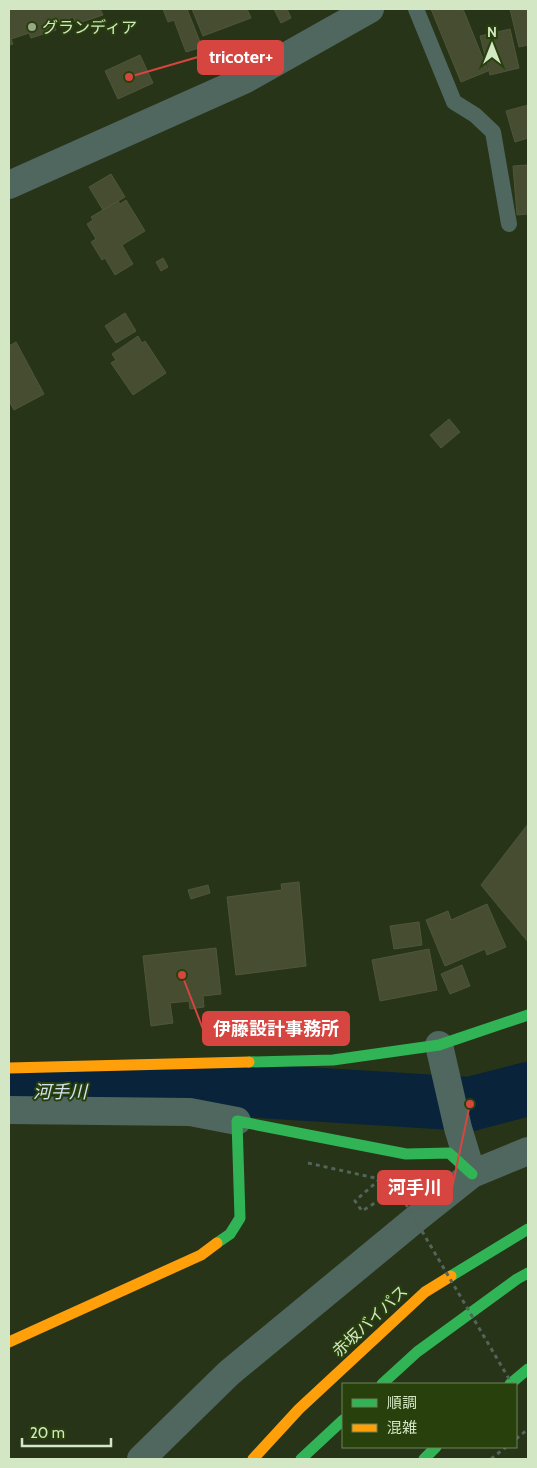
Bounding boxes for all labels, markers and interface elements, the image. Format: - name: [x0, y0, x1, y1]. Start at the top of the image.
- place label: グランディア: [42, 18, 137, 37]
- north arrow: [467, 20, 517, 70]
- marker: グランディア: [26, 21, 38, 33]
- text: N: [487, 23, 497, 41]
- callout: tricoter+: [198, 41, 283, 74]
- text: tricoter+: [209, 46, 273, 68]
- callout: 伊藤設計事務所: [203, 1012, 349, 1045]
- text: 伊藤設計事務所: [213, 1018, 339, 1040]
- water label: 河手川: [33, 1081, 89, 1103]
- callout: 河手川: [378, 1171, 452, 1204]
- text: 河手川: [388, 1177, 442, 1199]
- street label: 赤坂バイパス: [329, 1281, 411, 1361]
- legend: [342, 1383, 517, 1448]
- text: 順調: [387, 1394, 417, 1412]
- scale bar: [22, 1416, 111, 1448]
- text: 混雑: [387, 1419, 417, 1437]
- text: 20 m: [30, 1424, 65, 1442]

